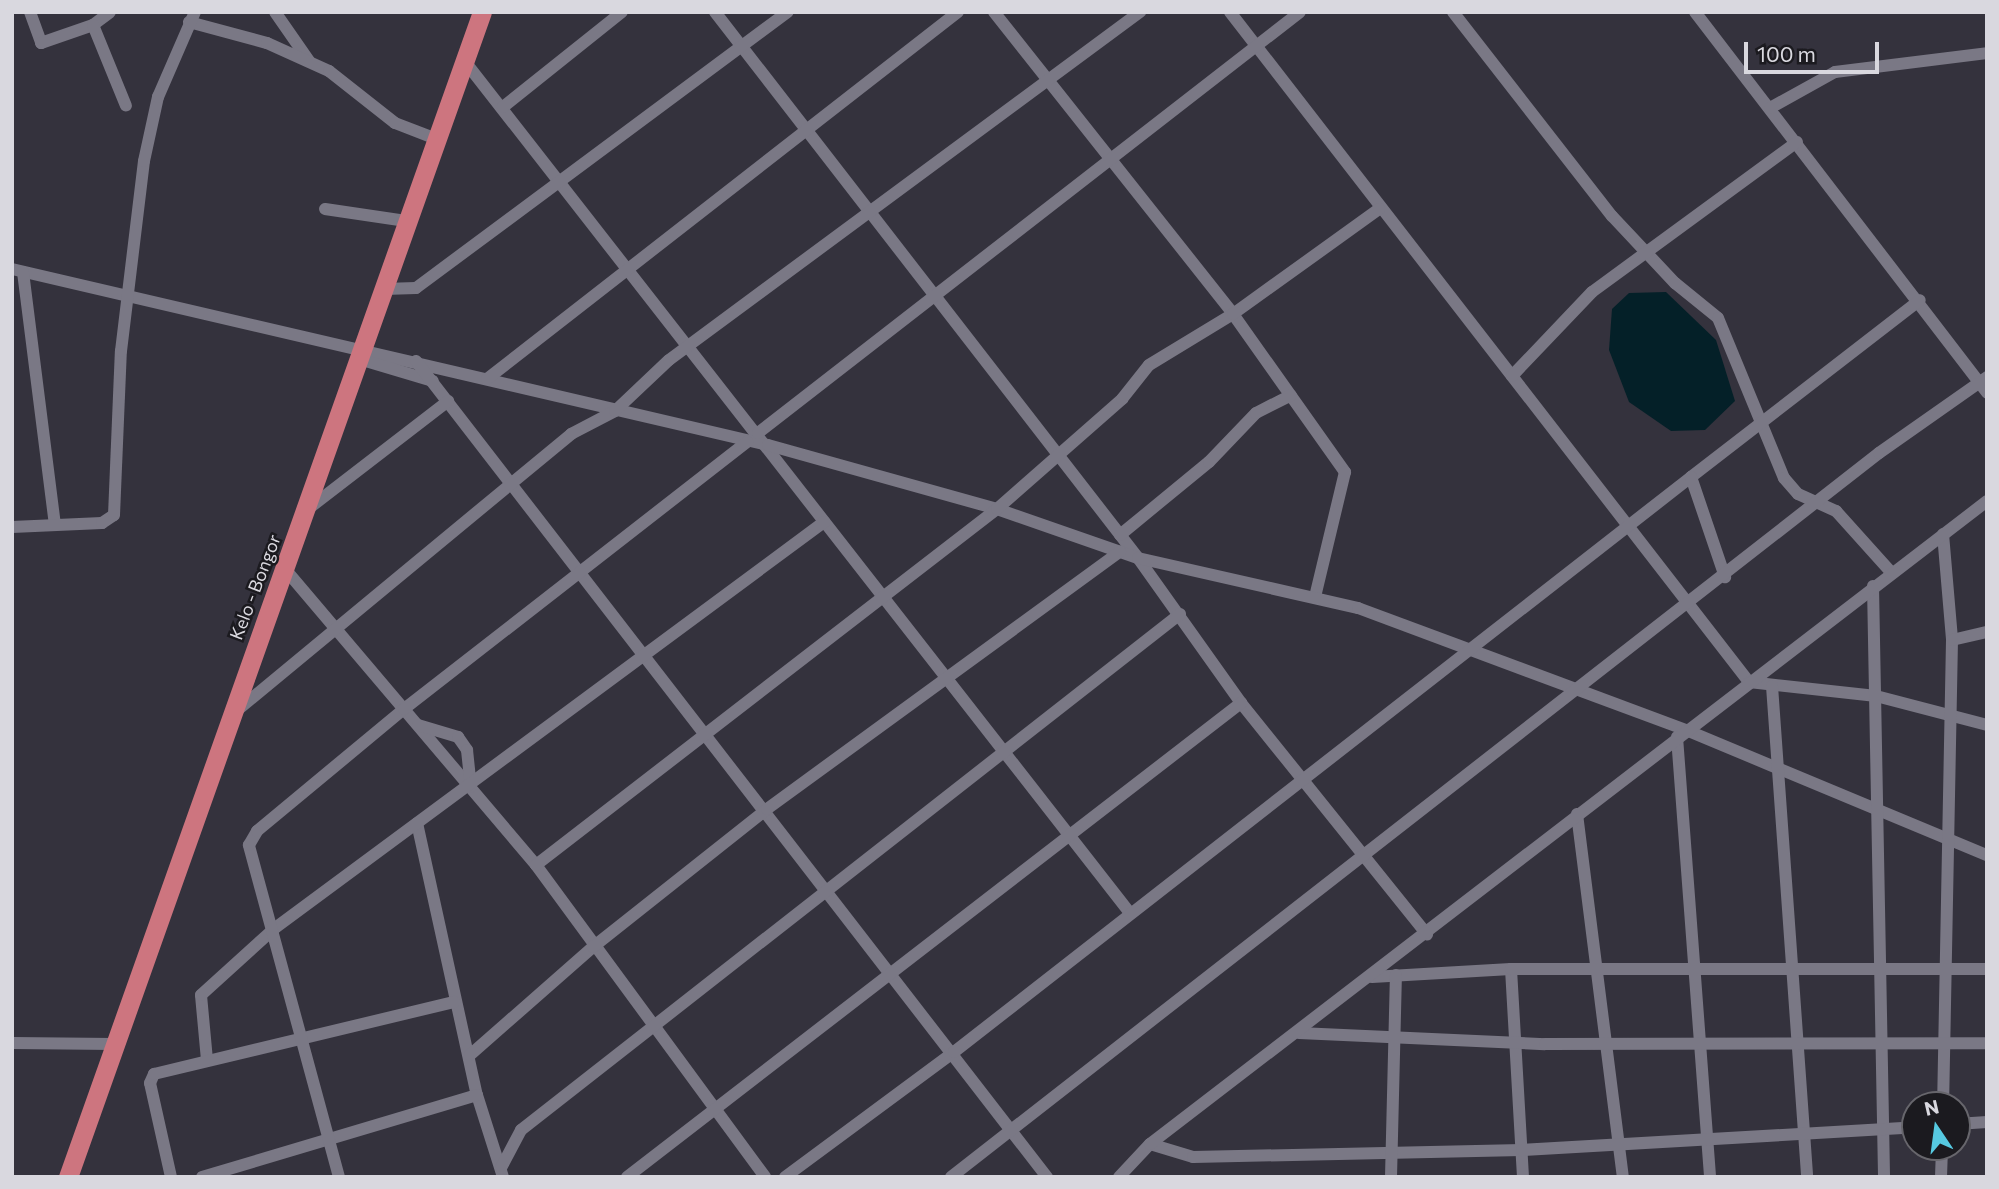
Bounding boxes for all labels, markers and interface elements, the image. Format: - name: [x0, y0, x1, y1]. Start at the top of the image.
- scale bar: [1747, 28, 1882, 72]
- text: 100 m: [1757, 41, 1816, 66]
- street label: Kelo - Bongor: [225, 531, 285, 643]
- north arrow: [1901, 1091, 1971, 1161]
- text: N: [1922, 1094, 1941, 1120]

